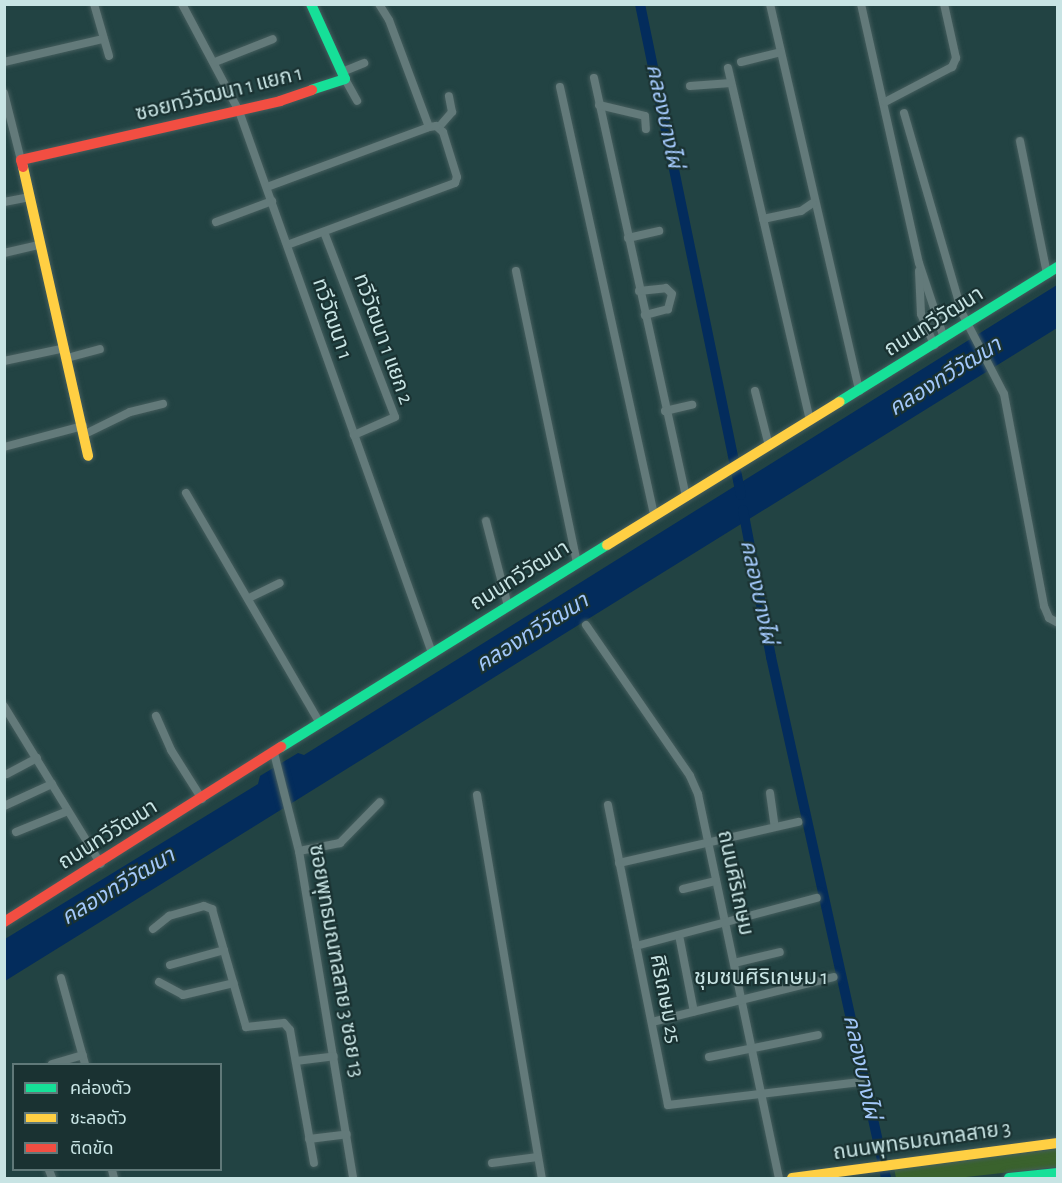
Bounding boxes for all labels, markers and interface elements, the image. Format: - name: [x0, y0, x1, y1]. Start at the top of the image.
- street label: ซอยทวีวัฒนา 1 แยก 1: [133, 61, 305, 127]
- water label: คลองบางไผ่: [640, 62, 688, 170]
- street label: ทวีวัฒนา 1 แยก 2: [348, 270, 418, 408]
- street label: ทวีวัฒนา 1: [306, 275, 358, 363]
- street label: ถนนทวีวัฒนา: [880, 282, 988, 362]
- water label: คลองทวีวัฒนา: [884, 332, 1006, 422]
- street label: ถนนทวีวัฒนา: [466, 536, 574, 616]
- water label: คลองบางไผ่: [734, 538, 782, 646]
- water label: คลองทวีวัฒนา: [471, 588, 593, 678]
- street label: ถนนทวีวัฒนา: [54, 795, 162, 875]
- street label: ถนนศิริเกษม: [712, 828, 758, 938]
- street label: ซอยพุทธมณฑลสาย 3 ซอย 13: [303, 842, 369, 1080]
- water label: คลองทวีวัฒนา: [56, 843, 180, 931]
- street label: ศิริเกษม 25: [644, 952, 686, 1046]
- district label: ชุมชนศิริเกษม 1: [694, 965, 828, 991]
- water label: คลองบางไผ่: [837, 1013, 885, 1121]
- legend: [12, 1063, 222, 1171]
- text: คล่องตัว: [70, 1080, 132, 1098]
- text: ชะลอตัว: [70, 1110, 127, 1128]
- street label: ถนนพุทธมณฑลสาย 3: [831, 1116, 1013, 1166]
- text: ติดขัด: [70, 1140, 113, 1158]

